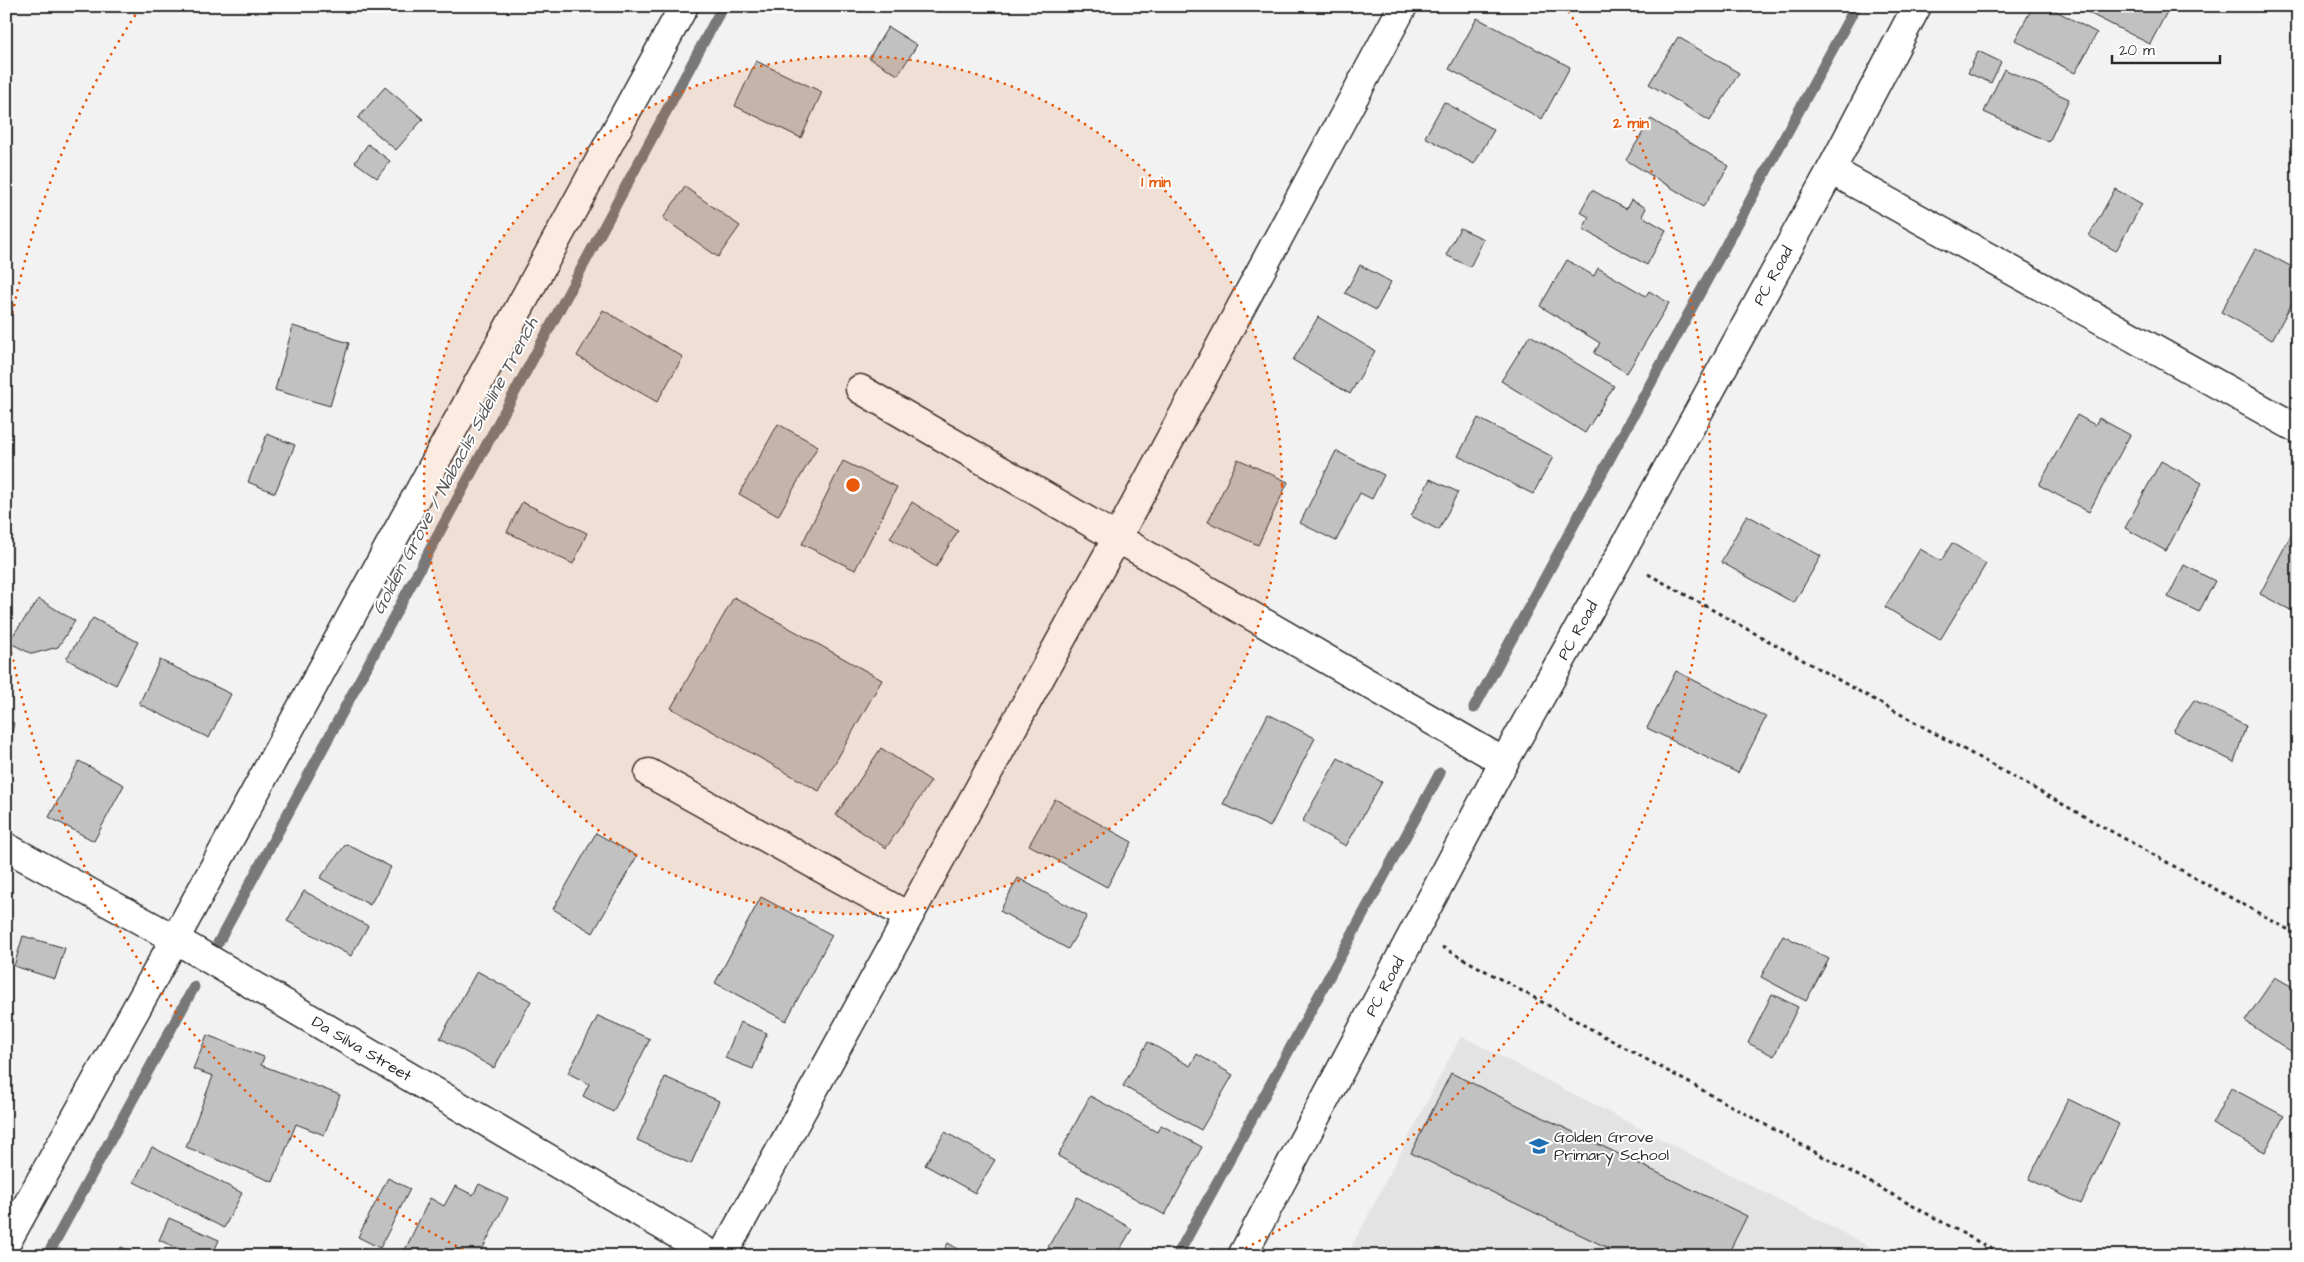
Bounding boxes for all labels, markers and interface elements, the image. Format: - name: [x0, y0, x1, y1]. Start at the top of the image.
- scale bar: [2112, 32, 2219, 64]
- text: 20 m: [2119, 40, 2155, 61]
- text: 2 min: [1612, 113, 1650, 134]
- text: 1 min: [1141, 172, 1171, 193]
- street label: PC Road: [1748, 242, 1798, 309]
- water label: Golden Grove / Nabaclis Sideline Trench: [366, 312, 545, 619]
- centre of rings: [844, 476, 862, 494]
- street label: PC Road: [1552, 597, 1603, 664]
- street label: PC Road: [1360, 953, 1410, 1020]
- street label: Da Silva Street: [308, 1011, 416, 1087]
- place label: Golden Grove Primary School: [1554, 1126, 1669, 1167]
- school or university icon: Golden Grove Primary School: [1528, 1135, 1550, 1157]

